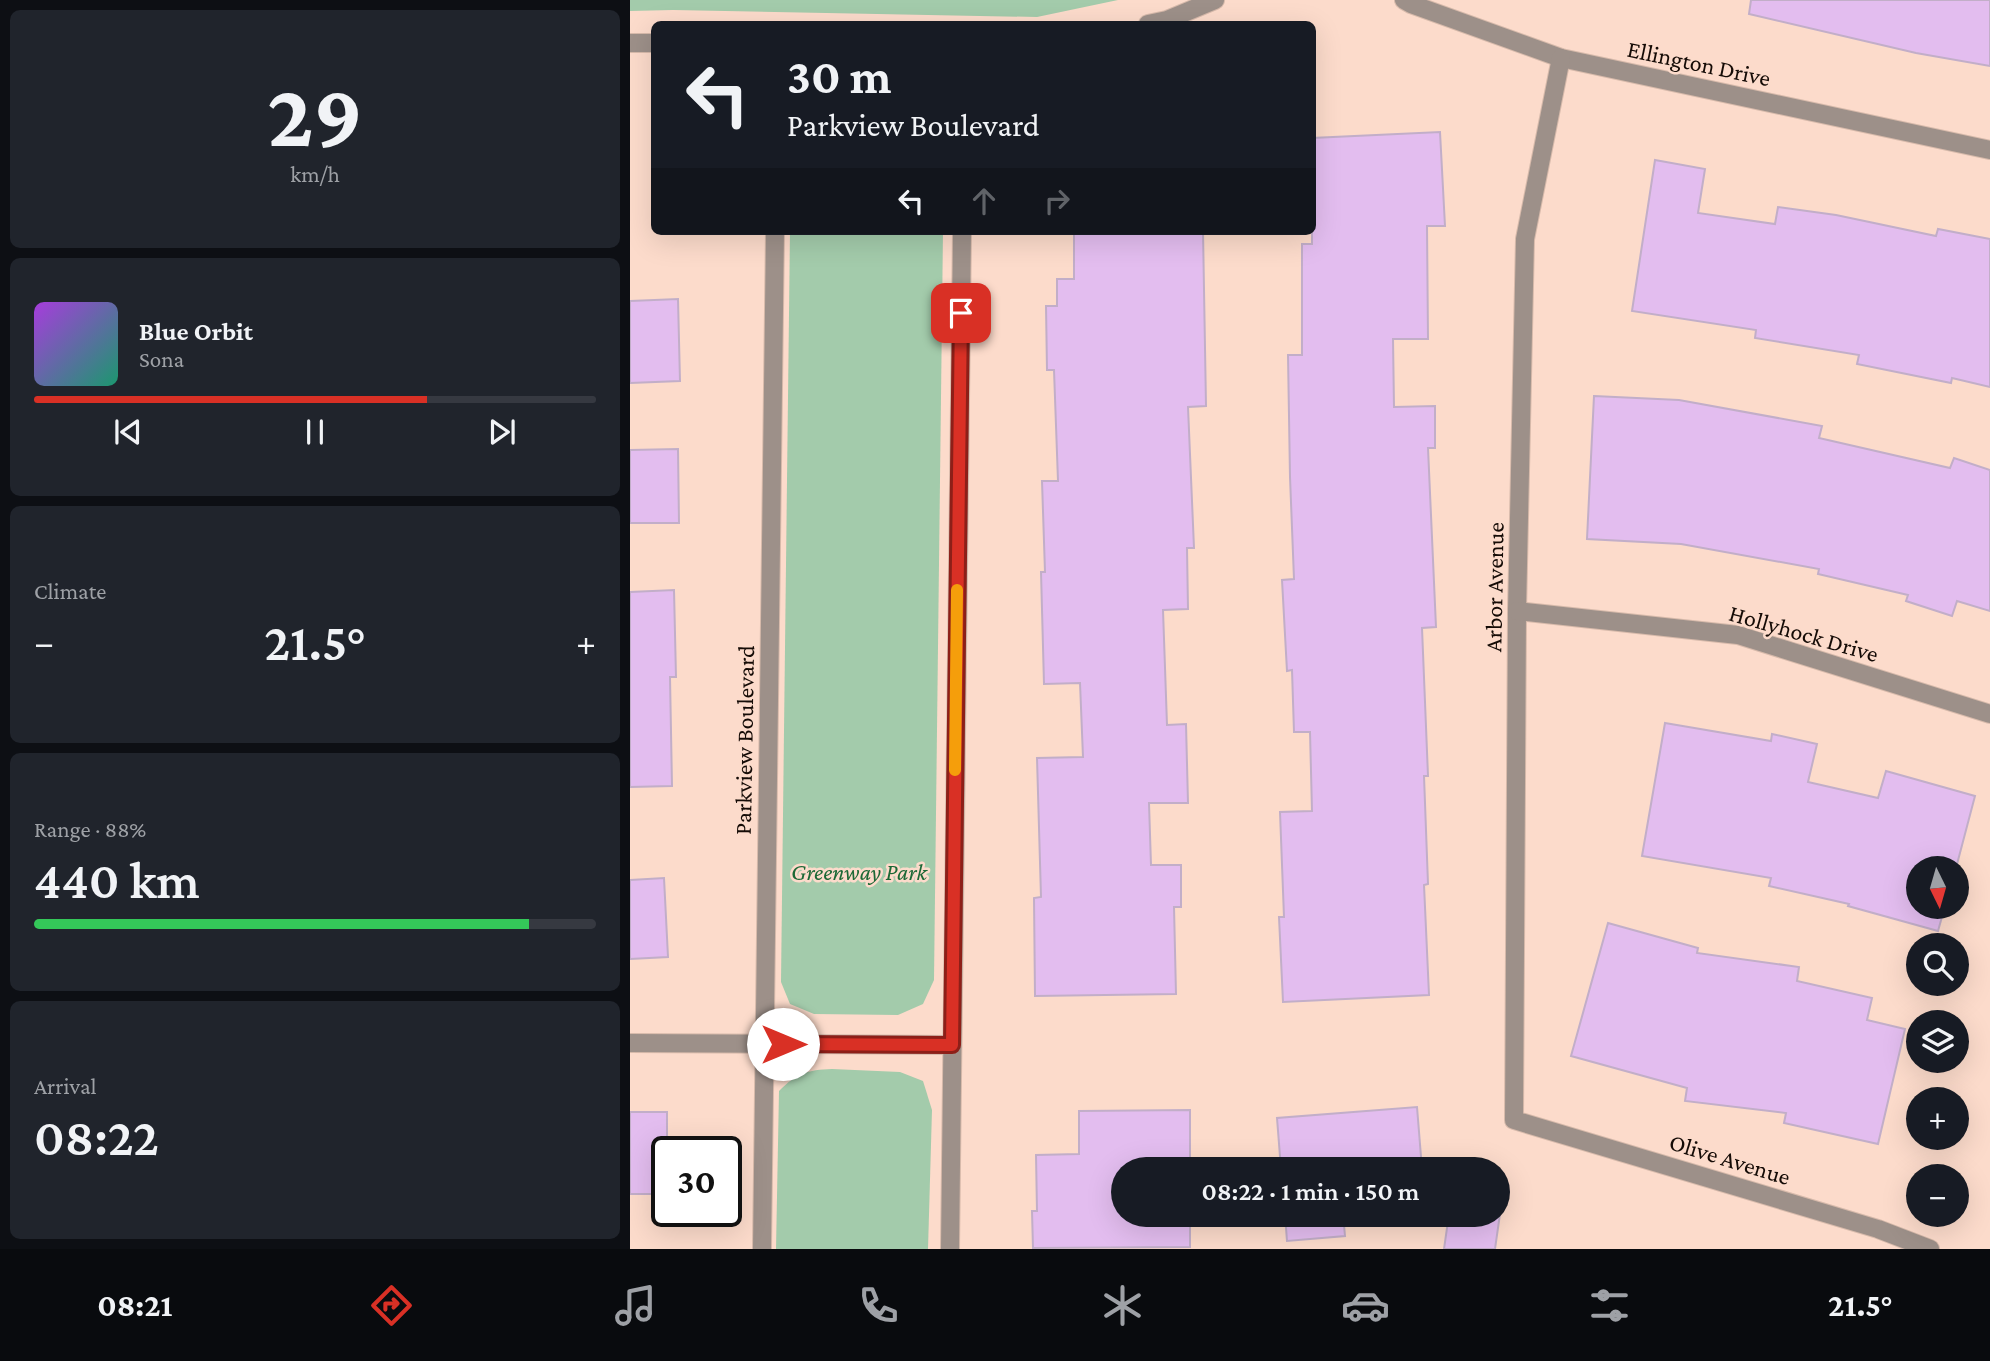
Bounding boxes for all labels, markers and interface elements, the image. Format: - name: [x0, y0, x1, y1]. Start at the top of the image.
- street label: Ellington Drive: [1625, 35, 1773, 91]
- icon: left: [672, 49, 763, 140]
- text: 30 m: [787, 49, 892, 104]
- text: 29: [267, 64, 363, 166]
- text: Parkview Boulevard: [787, 107, 1040, 143]
- text: km/h: [290, 161, 340, 187]
- icon: left: [892, 182, 930, 220]
- icon: ahead: [965, 182, 1003, 220]
- icon: right: [1038, 182, 1076, 220]
- pin: [931, 283, 991, 343]
- icon: arrive: [942, 294, 980, 332]
- text: Blue Orbit: [139, 317, 253, 346]
- text: Sona: [139, 346, 184, 372]
- icon: previous: [109, 413, 147, 451]
- icon: pause: [296, 413, 334, 451]
- icon: next: [483, 413, 521, 451]
- street label: Arbor Avenue: [1479, 522, 1509, 652]
- text: Climate: [34, 578, 106, 604]
- street label: Hollyhock Drive: [1726, 599, 1882, 667]
- text: 21.5°: [264, 613, 366, 671]
- text: −: [34, 621, 54, 663]
- text: +: [576, 621, 596, 663]
- street label: Parkview Boulevard: [729, 645, 759, 835]
- text: Range · 88%: [34, 816, 146, 842]
- text: 440 km: [34, 851, 200, 909]
- north arrow: [1906, 856, 1969, 919]
- map controls: [1906, 856, 1969, 1227]
- park label: Greenway Park: [791, 858, 929, 885]
- button: search: [1906, 933, 1969, 996]
- position arrow: [746, 1007, 820, 1081]
- button: layers: [1906, 1010, 1969, 1073]
- text: Arrival: [34, 1073, 97, 1099]
- button: +: [1906, 1087, 1969, 1150]
- text: 08:22: [34, 1108, 159, 1166]
- street label: Olive Avenue: [1666, 1128, 1794, 1190]
- speed limit sign: 30: [651, 1136, 742, 1227]
- button: −: [1906, 1164, 1969, 1227]
- text: 08:22 · 1 min · 150 m: [1202, 1177, 1419, 1206]
- icon: directions: [367, 1281, 416, 1330]
- icon: music: [611, 1281, 660, 1330]
- icon: phone: [854, 1281, 903, 1330]
- icon: climate: [1098, 1281, 1147, 1330]
- icon: car: [1341, 1281, 1390, 1330]
- icon: filters: [1585, 1281, 1634, 1330]
- text: 08:21: [97, 1287, 173, 1323]
- text: 21.5°: [1828, 1287, 1893, 1323]

